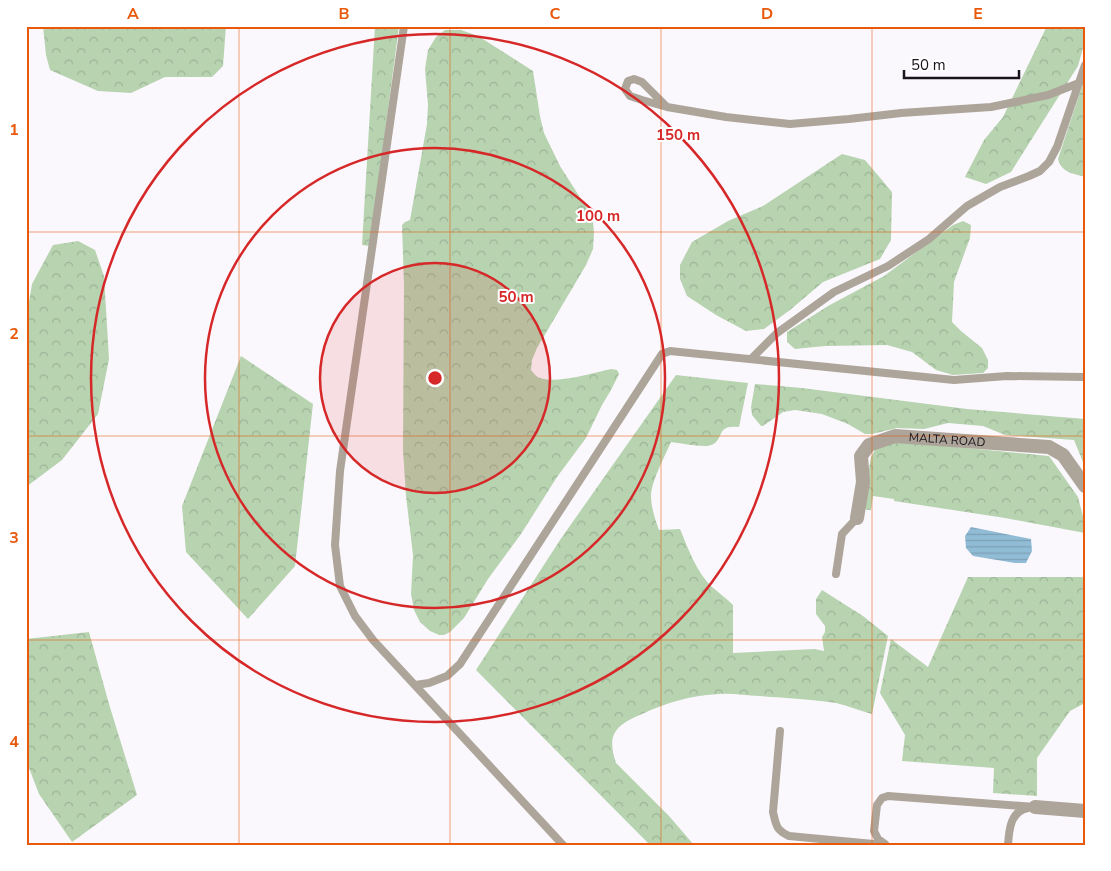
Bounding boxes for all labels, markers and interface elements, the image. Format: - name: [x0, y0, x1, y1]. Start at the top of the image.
- text: A: [127, 3, 139, 25]
- text: B: [338, 3, 350, 25]
- text: C: [550, 3, 561, 25]
- text: D: [761, 3, 773, 25]
- text: E: [973, 3, 983, 25]
- scale bar: [904, 48, 1018, 80]
- text: 50 m: [911, 55, 946, 75]
- text: 1: [9, 119, 19, 141]
- text: 150 m: [656, 125, 700, 145]
- text: 100 m: [576, 206, 620, 226]
- text: 50 m: [498, 287, 534, 307]
- text: 2: [9, 323, 19, 345]
- centre of rings: [426, 369, 444, 387]
- street label: MALTA ROAD: [908, 429, 986, 450]
- text: 3: [9, 527, 19, 549]
- text: 4: [9, 731, 19, 753]

